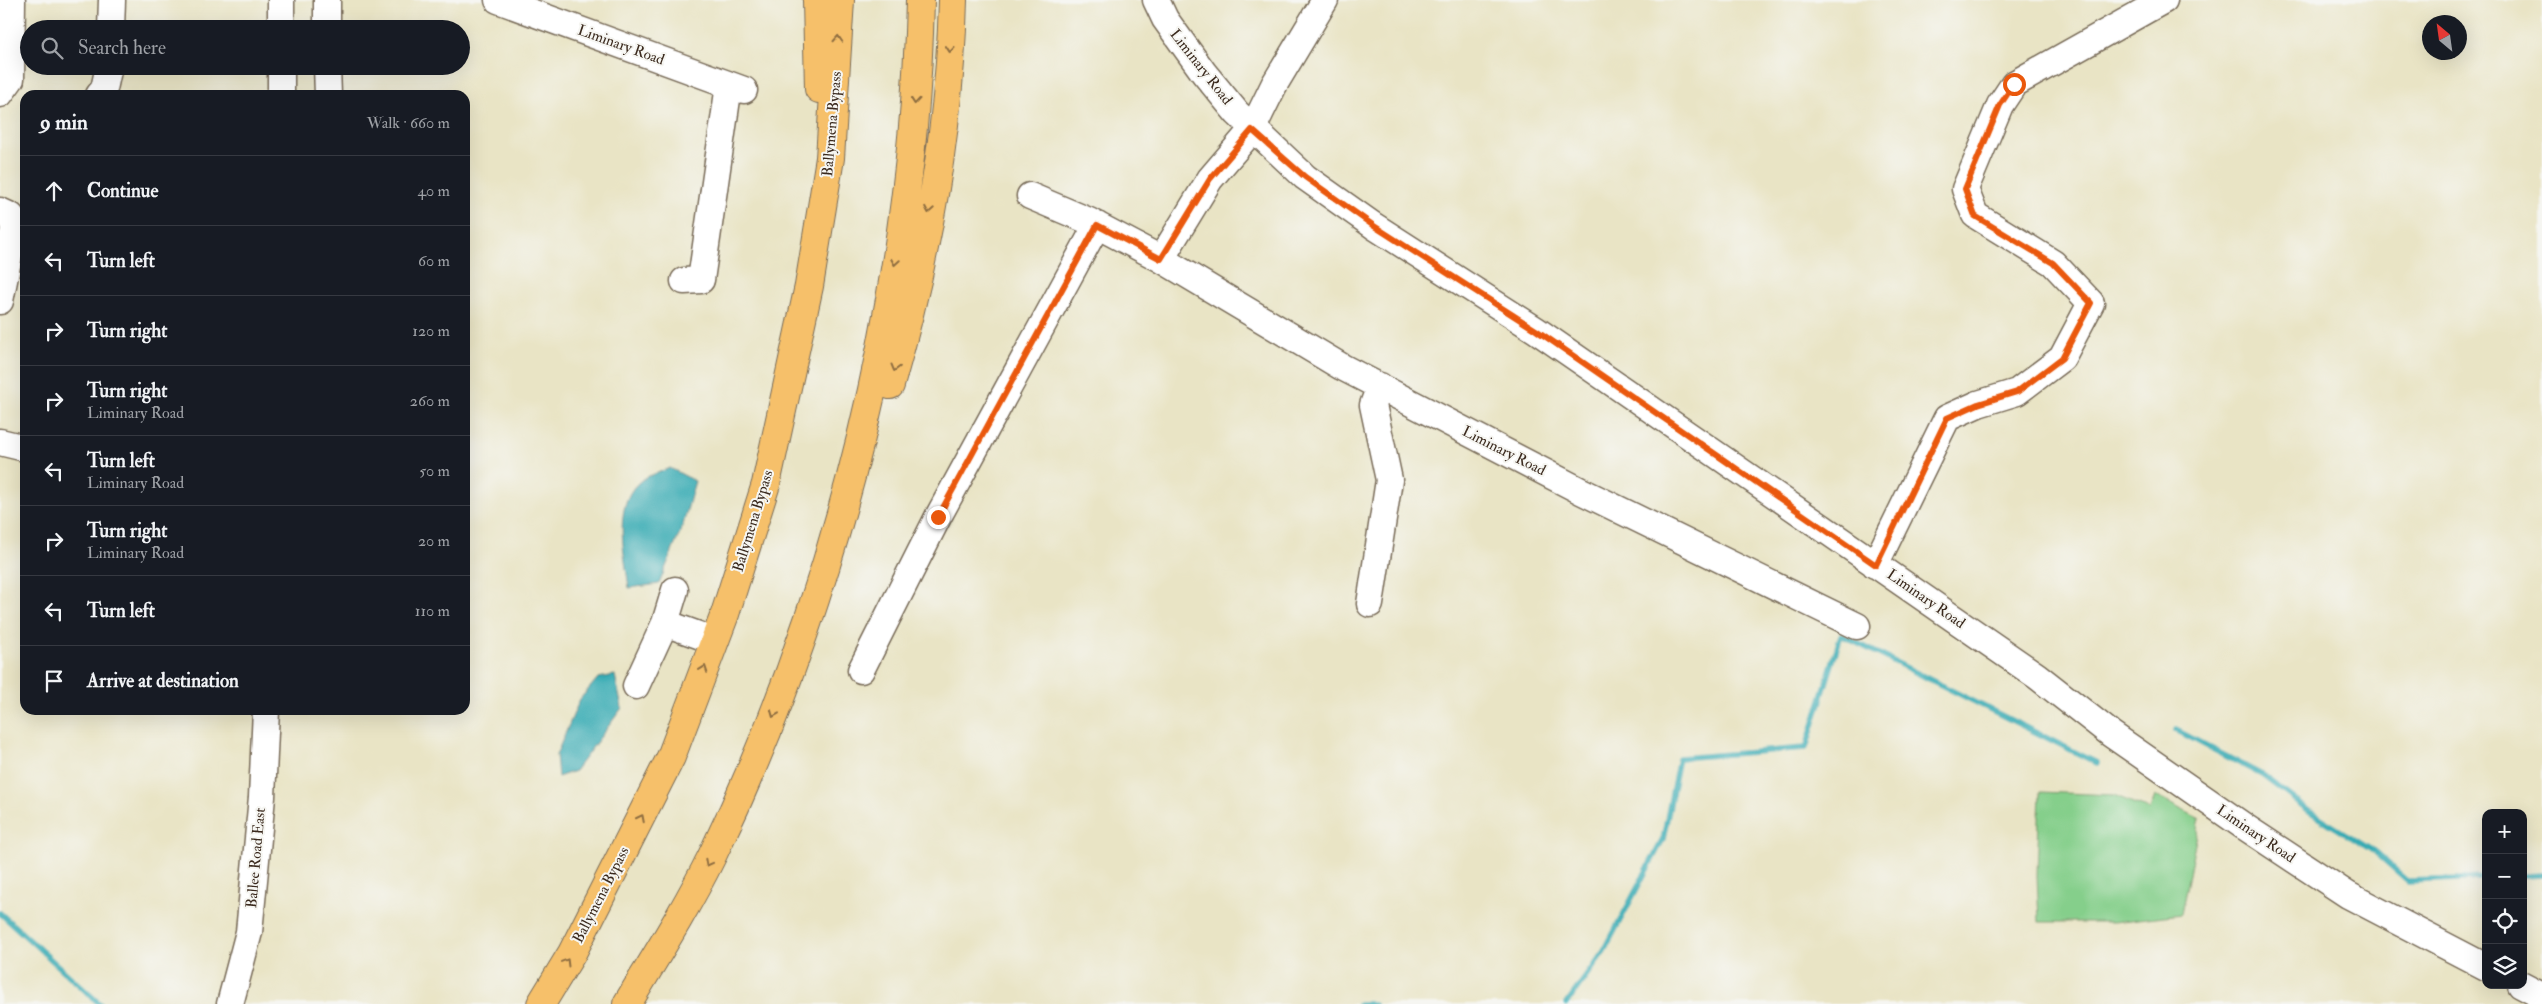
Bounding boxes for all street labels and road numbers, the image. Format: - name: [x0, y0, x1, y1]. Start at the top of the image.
- street label: Liminary Road: [575, 20, 668, 70]
- street label: Liminary Road: [1165, 25, 1237, 109]
- street label: Ballymena Bypass: [818, 71, 847, 177]
- street label: Liminary Road: [1459, 422, 1549, 480]
- street label: Ballymena Bypass: [728, 468, 778, 575]
- street label: Liminary Road: [1883, 565, 1969, 633]
- street label: Liminary Road: [2213, 801, 2300, 868]
- street label: Ballee Road East: [242, 807, 270, 909]
- street label: Ballymena Bypass: [569, 844, 634, 947]

